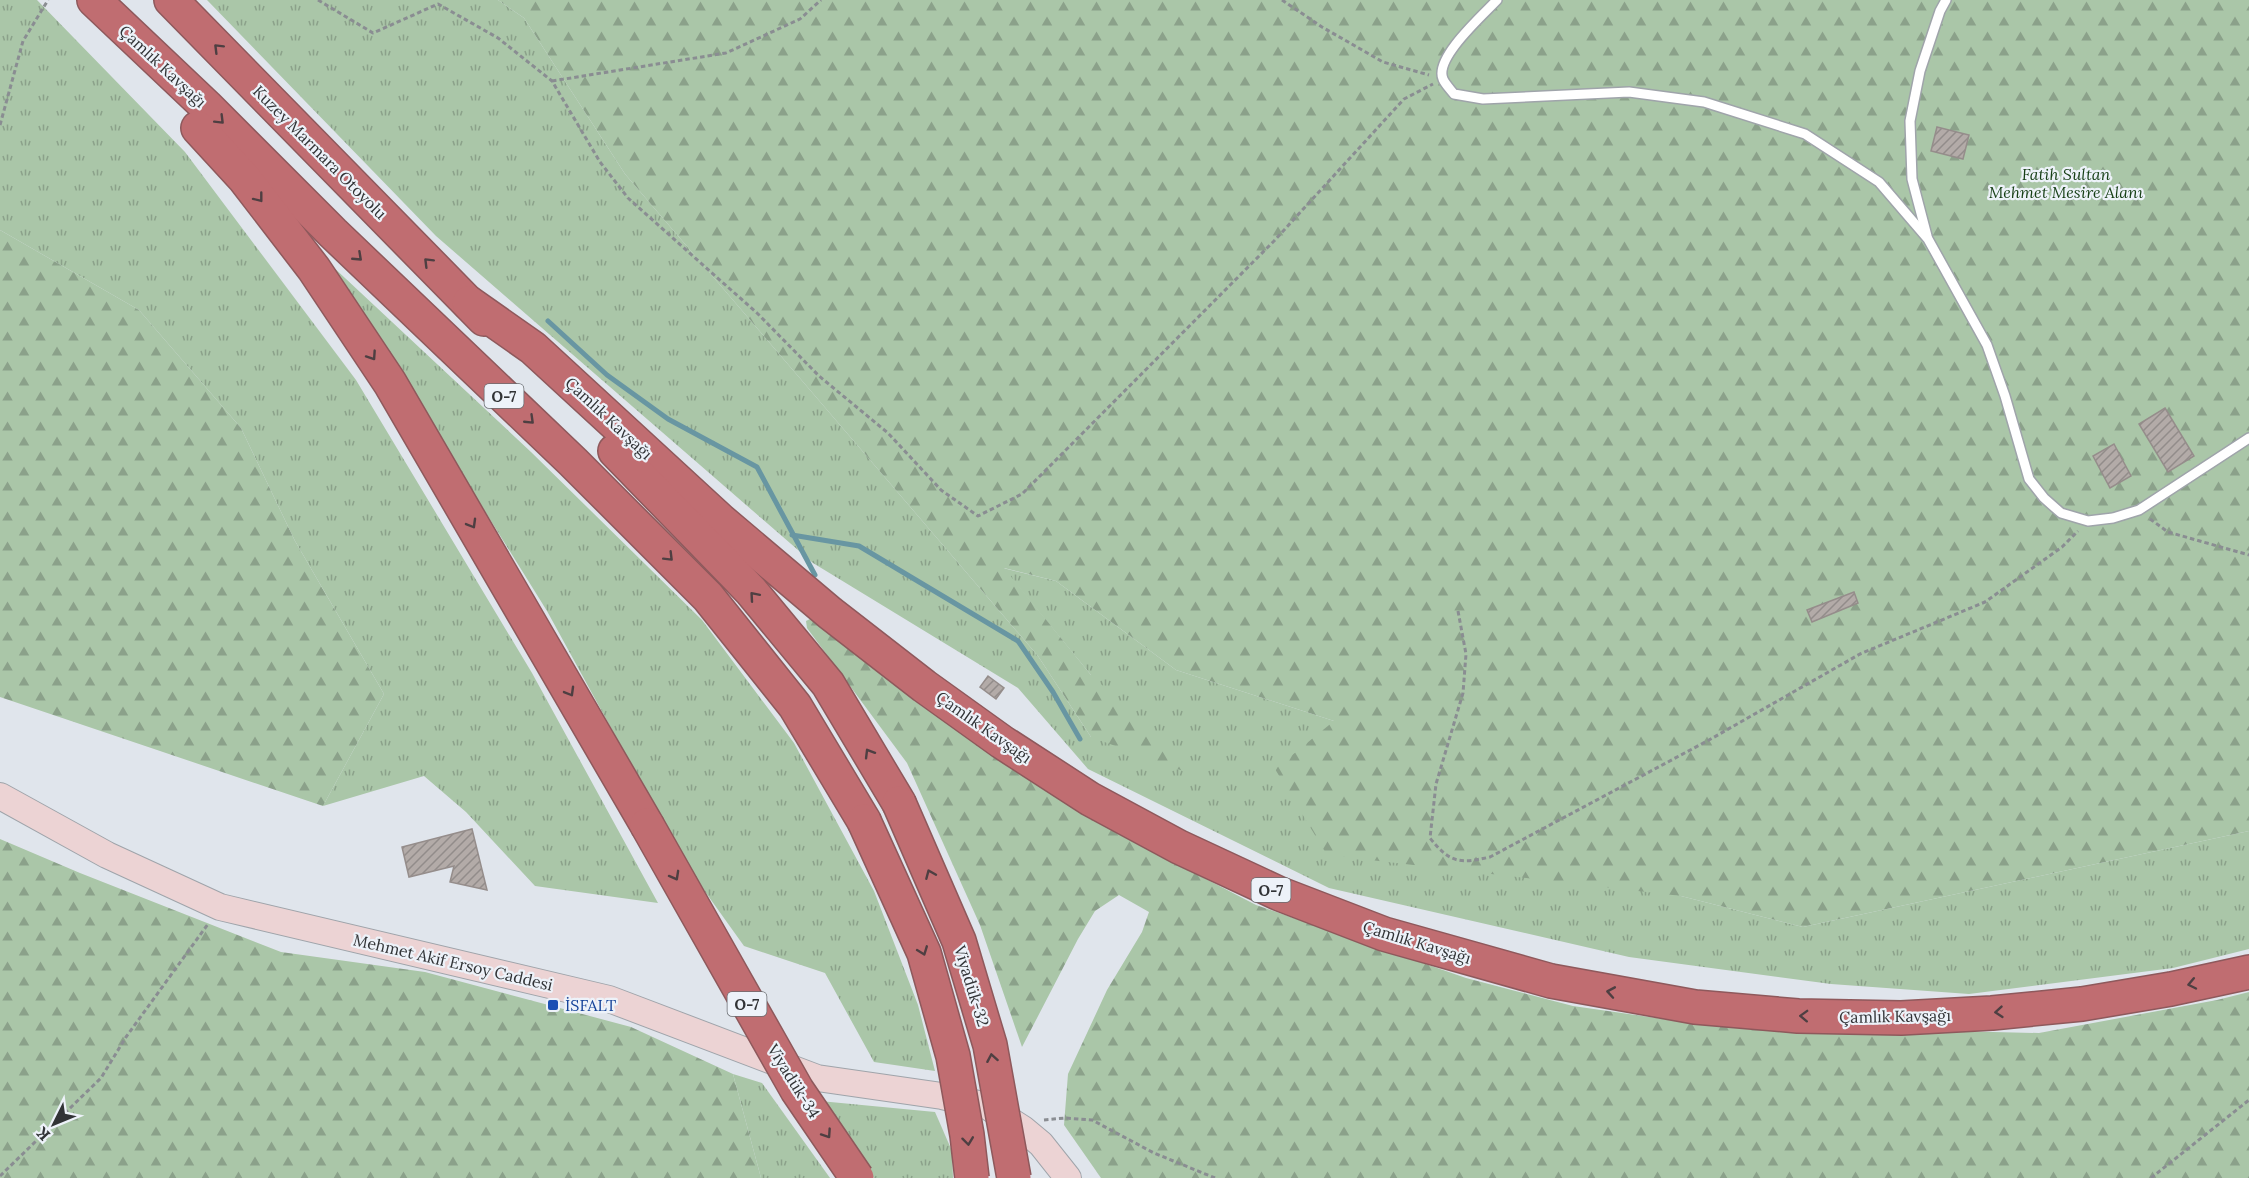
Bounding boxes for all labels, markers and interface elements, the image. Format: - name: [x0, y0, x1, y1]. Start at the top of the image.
- street label: Çamlık Kavşağı: [115, 21, 211, 111]
- one-way arrow: [214, 44, 225, 55]
- street label: Kuzey Marmara Otoyolu: [249, 81, 391, 223]
- one-way arrow: [212, 112, 223, 123]
- park label: Fatih Sultan Mehmet Mesire Alanı: [1989, 164, 2143, 202]
- one-way arrow: [251, 191, 262, 202]
- one-way arrow: [351, 250, 362, 261]
- one-way arrow: [424, 258, 435, 268]
- one-way arrow: [365, 350, 376, 361]
- street label: Çamlık Kavşağı: [561, 373, 657, 463]
- road number: O-7: [484, 384, 524, 408]
- one-way arrow: [522, 413, 533, 424]
- one-way arrow: [465, 518, 476, 528]
- one-way arrow: [661, 550, 672, 561]
- one-way arrow: [751, 592, 762, 603]
- one-way arrow: [563, 686, 574, 697]
- street label: Çamlık Kavşağı: [932, 687, 1036, 767]
- one-way arrow: [865, 749, 876, 759]
- one-way arrow: [668, 870, 679, 880]
- one-way arrow: [925, 870, 937, 881]
- road number: O-7: [1252, 878, 1290, 902]
- street label: Çamlık Kavşağı: [1361, 916, 1473, 968]
- street label: Mehmet Akif Ersoy Caddesi: [351, 929, 555, 995]
- street label: Viyadük-32: [950, 942, 994, 1029]
- one-way arrow: [916, 945, 928, 956]
- one-way arrow: [2187, 977, 2197, 990]
- one-way arrow: [1606, 986, 1616, 999]
- road number: O-7: [728, 992, 766, 1016]
- place label: İSFALT: [565, 995, 616, 1015]
- marker: İSFALT: [546, 998, 560, 1012]
- street label: Çamlık Kavşağı: [1839, 1005, 1951, 1027]
- one-way arrow: [1994, 1005, 2004, 1018]
- one-way arrow: [1800, 1009, 1809, 1022]
- street label: Viyadük-34: [763, 1039, 825, 1122]
- one-way arrow: [987, 1054, 999, 1063]
- north arrow: [24, 1094, 84, 1154]
- text: K: [31, 1123, 54, 1145]
- one-way arrow: [820, 1128, 832, 1138]
- one-way arrow: [961, 1136, 973, 1145]

